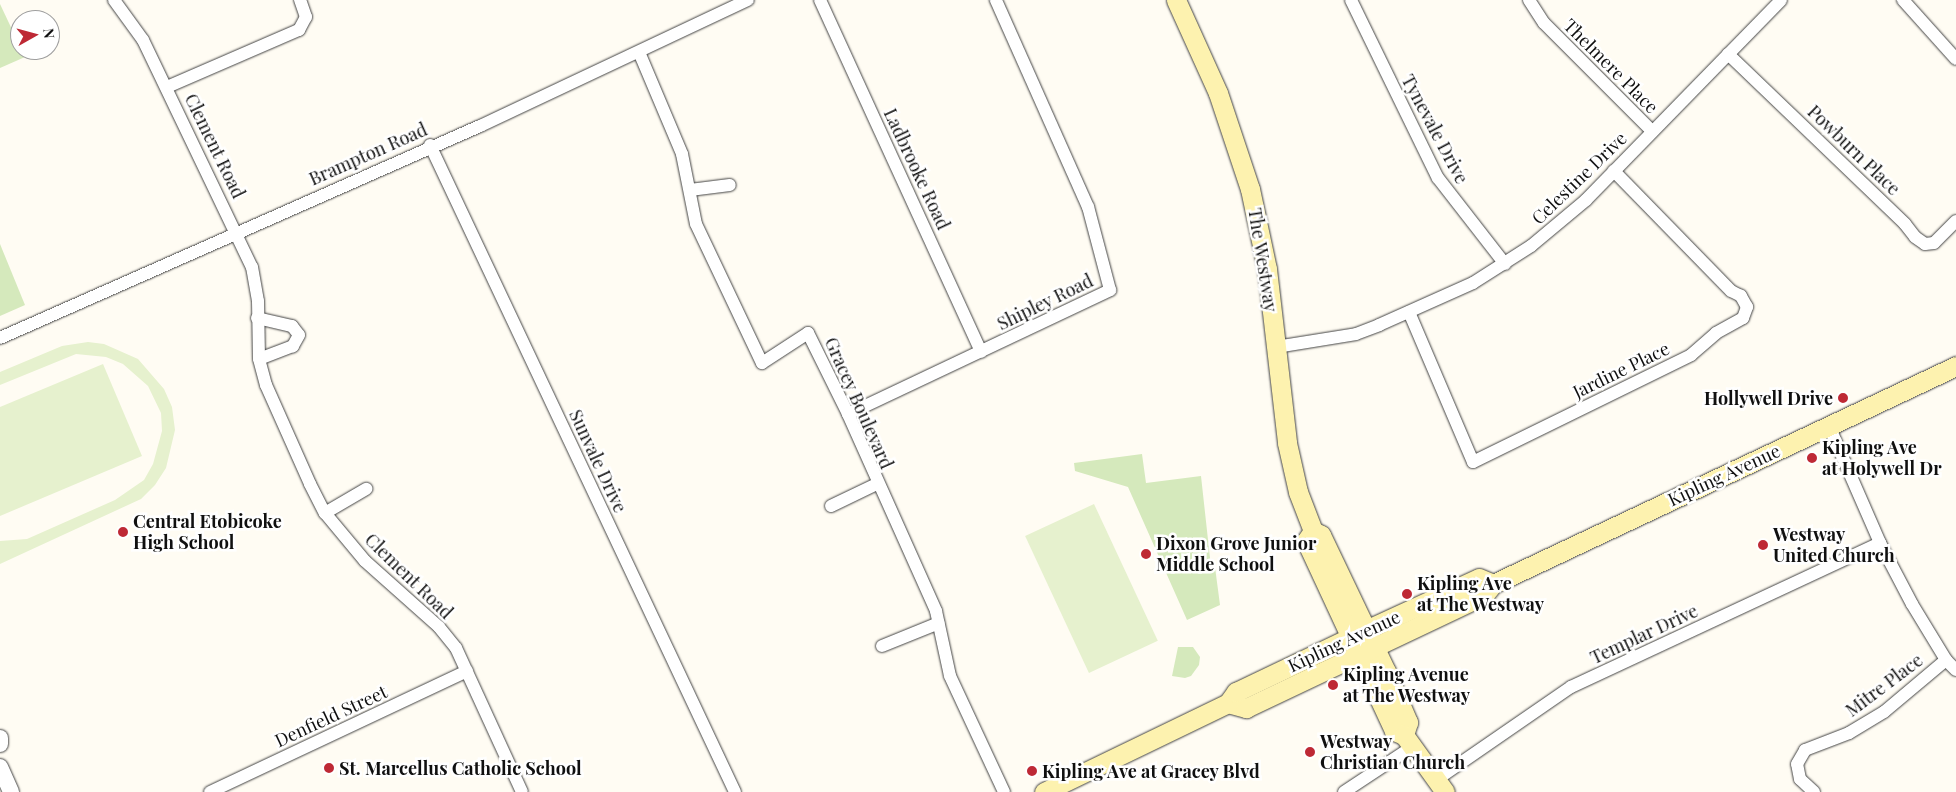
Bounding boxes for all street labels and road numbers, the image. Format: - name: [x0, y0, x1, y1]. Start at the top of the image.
- street label: Thelmere Place: [1559, 14, 1663, 118]
- street label: Tynevale Drive: [1397, 71, 1473, 187]
- street label: Clement Road: [180, 90, 250, 202]
- street label: Powburn Place: [1803, 101, 1905, 199]
- street label: Ladbrooke Road: [879, 105, 955, 233]
- street label: Brampton Road: [306, 118, 430, 190]
- street label: Celestine Drive: [1527, 127, 1631, 229]
- street label: The Westway: [1244, 206, 1282, 314]
- street label: Shipley Road: [993, 269, 1097, 335]
- street label: Gracey Boulevard: [820, 334, 898, 472]
- street label: Jardine Place: [1569, 337, 1673, 403]
- street label: Sunvale Drive: [565, 406, 631, 516]
- street label: Kipling Avenue: [1664, 439, 1784, 511]
- street label: Clement Road: [360, 529, 458, 623]
- street label: Templar Drive: [1587, 600, 1701, 668]
- street label: Kipling Avenue: [1284, 605, 1404, 677]
- street label: Mitre Place: [1841, 649, 1927, 721]
- street label: Denfield Street: [271, 681, 391, 751]

